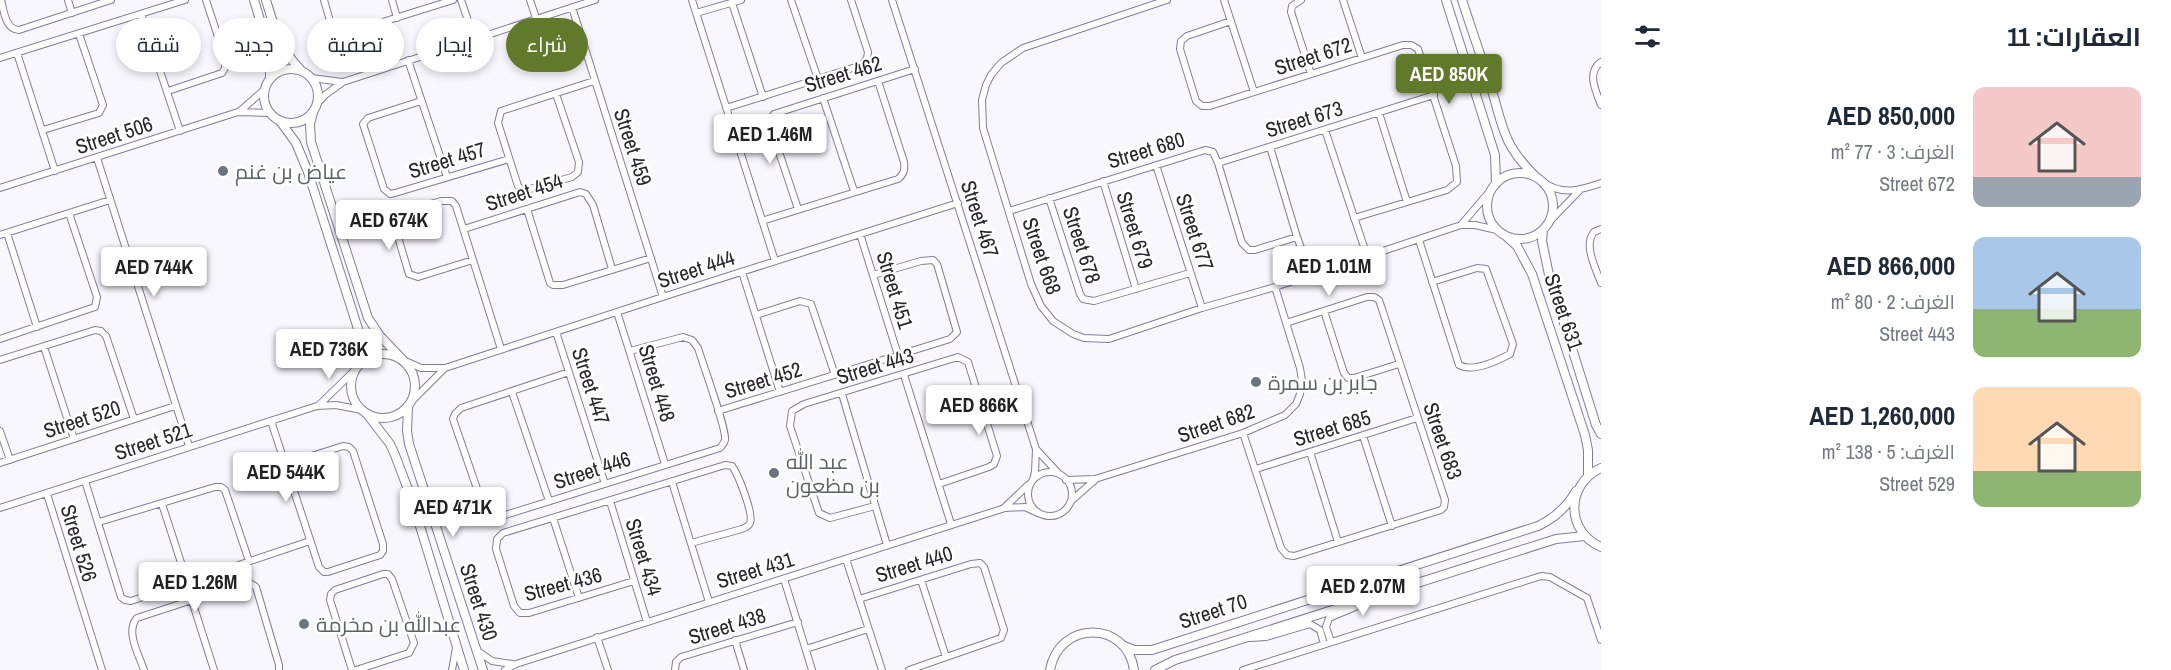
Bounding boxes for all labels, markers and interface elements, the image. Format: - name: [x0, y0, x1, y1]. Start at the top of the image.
- chip: شقة: [116, 18, 201, 72]
- chip: جديد: [213, 18, 295, 72]
- chip: تصفية: [307, 18, 404, 72]
- chip: إيجار: [416, 18, 494, 72]
- chip: شراء: [506, 18, 588, 72]
- text: العقارات: 11: [2007, 19, 2141, 54]
- icon: filters: [1631, 20, 1664, 53]
- street label: Street 672: [1271, 30, 1355, 82]
- street label: Street 462: [801, 49, 885, 99]
- pin: AED 850K: [1387, 54, 1511, 105]
- text: AED 850K: [1410, 60, 1488, 87]
- street label: Street 673: [1262, 94, 1346, 144]
- text: AED 850,000: [1827, 98, 1955, 133]
- street label: Street 459: [607, 105, 659, 189]
- street label: Street 506: [72, 109, 156, 161]
- icon: home: [2021, 111, 2093, 183]
- pin: AED 1.46M: [701, 114, 839, 165]
- text: AED 1.46M: [728, 120, 812, 147]
- street label: Street 680: [1104, 125, 1188, 175]
- street label: Street 457: [405, 135, 489, 185]
- text: الغرف: 3 · 77 m²: [1831, 138, 1955, 165]
- place label: عياض بن غنم: [235, 157, 347, 186]
- marker: عياض بن غنم: [216, 164, 230, 178]
- street label: Street 454: [482, 166, 567, 218]
- text: Street 672: [1879, 170, 1955, 197]
- street label: Street 467: [954, 177, 1006, 261]
- street label: Street 679: [1110, 188, 1160, 272]
- street label: Street 677: [1169, 190, 1221, 274]
- pin: AED 674K: [327, 200, 451, 251]
- street label: Street 678: [1056, 203, 1108, 287]
- text: AED 674K: [350, 206, 428, 233]
- street label: Street 668: [1015, 214, 1069, 298]
- street label: Street 444: [654, 243, 739, 295]
- pin: AED 1.01M: [1260, 246, 1398, 297]
- pin: AED 744K: [92, 247, 216, 298]
- street label: Street 451: [870, 248, 921, 333]
- text: AED 866,000: [1827, 248, 1955, 283]
- text: AED 1.01M: [1287, 252, 1371, 279]
- text: AED 744K: [115, 253, 193, 280]
- icon: home: [2021, 261, 2093, 333]
- street label: Street 631: [1537, 270, 1591, 355]
- text: الغرف: 2 · 80 m²: [1831, 288, 1955, 315]
- text: Street 443: [1879, 320, 1955, 347]
- pin: AED 736K: [267, 329, 391, 380]
- text: AED 736K: [290, 335, 368, 362]
- street label: Street 448: [632, 341, 682, 425]
- street label: Street 443: [833, 341, 917, 391]
- street label: Street 447: [565, 344, 617, 428]
- street label: Street 452: [721, 355, 805, 405]
- place label: جابر بن سمرة: [1268, 368, 1378, 397]
- marker: جابر بن سمرة: [1249, 375, 1263, 389]
- pin: AED 866K: [917, 385, 1041, 436]
- text: AED 866K: [940, 391, 1018, 418]
- street label: Street 520: [40, 393, 124, 445]
- street label: Street 682: [1174, 396, 1258, 450]
- text: AED 1,260,000: [1809, 398, 1955, 433]
- street label: Street 683: [1416, 399, 1470, 483]
- street label: Street 685: [1290, 403, 1374, 453]
- icon: home: [2021, 411, 2093, 483]
- street label: Street 521: [111, 415, 196, 467]
- text: الغرف: 5 · 138 m²: [1822, 438, 1955, 465]
- street label: Street 446: [550, 444, 634, 496]
- place label: عبد الله بن مظعون: [786, 447, 880, 500]
- pin: AED 544K: [224, 452, 348, 503]
- text: AED 544K: [247, 458, 325, 485]
- marker: عبد الله بن مظعون: [767, 466, 781, 480]
- text: Street 529: [1879, 470, 1955, 497]
- pin: AED 471K: [391, 487, 515, 538]
- text: AED 471K: [414, 493, 492, 520]
- street label: Street 526: [54, 501, 104, 585]
- street label: Street 434: [619, 515, 670, 600]
- street label: Street 440: [872, 539, 956, 589]
- street label: Street 431: [713, 544, 798, 595]
- street label: Street 430: [453, 560, 505, 644]
- street label: Street 436: [521, 560, 605, 608]
- pin: AED 1.26M: [126, 562, 264, 613]
- pin: AED 2.07M: [1294, 566, 1432, 617]
- text: AED 1.26M: [153, 568, 237, 595]
- text: AED 2.07M: [1321, 572, 1405, 599]
- street label: Street 70: [1175, 586, 1251, 636]
- street label: Street 438: [685, 601, 769, 651]
- place label: عبدالله بن مخرمة: [316, 610, 462, 639]
- marker: عبدالله بن مخرمة: [297, 617, 311, 631]

